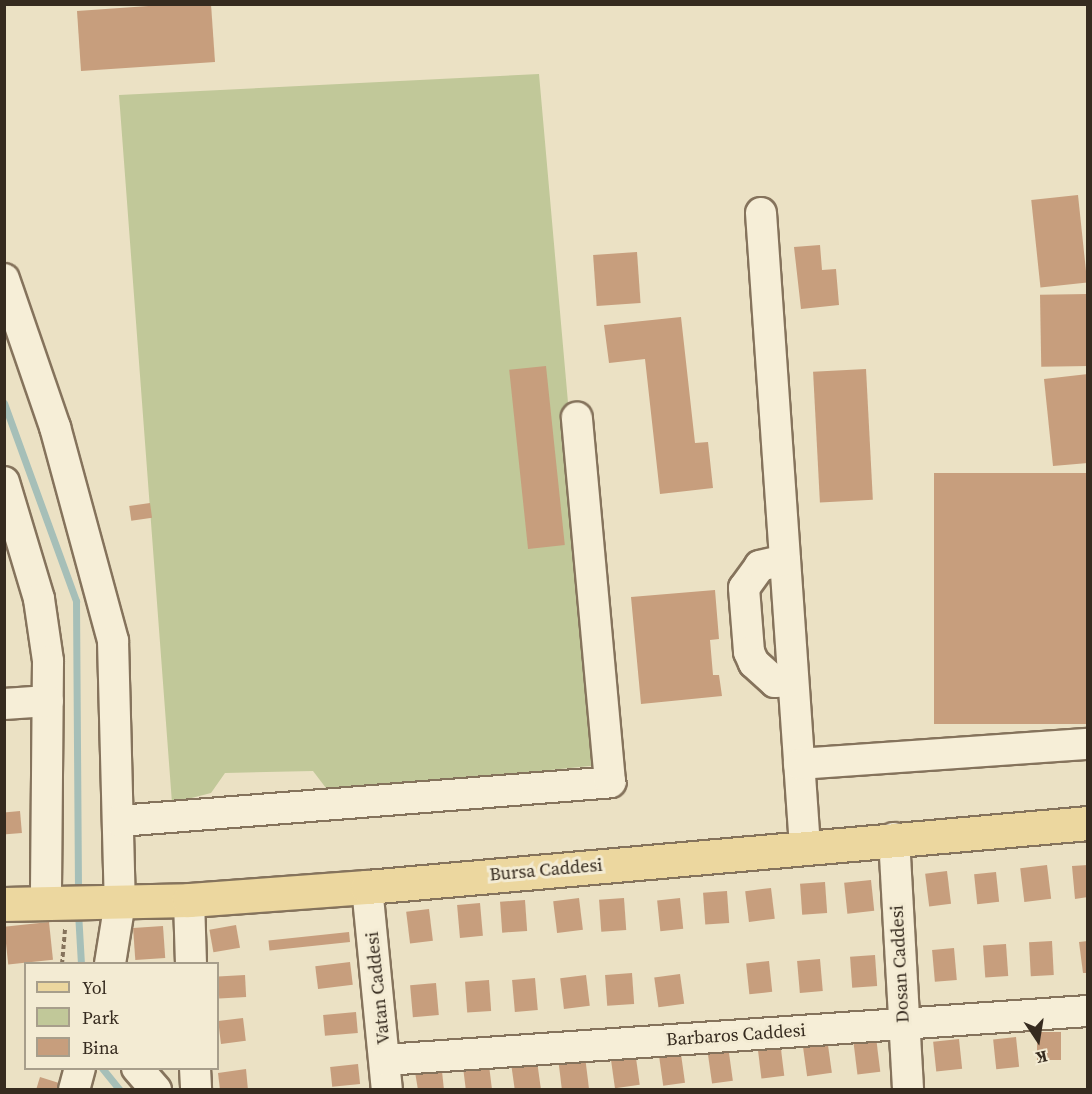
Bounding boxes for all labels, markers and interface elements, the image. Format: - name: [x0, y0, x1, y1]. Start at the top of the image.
- street label: Bursa Caddesi: [489, 854, 603, 886]
- street label: Dosan Caddesi: [886, 905, 914, 1023]
- street label: Vatan Caddesi: [361, 931, 395, 1045]
- legend: [24, 962, 219, 1070]
- text: Yol: [82, 975, 107, 1000]
- text: Park: [82, 1005, 119, 1030]
- north arrow: [1008, 1010, 1068, 1070]
- street label: Barbaros Caddesi: [665, 1019, 807, 1051]
- text: Bina: [82, 1035, 119, 1060]
- text: K: [1034, 1046, 1049, 1070]

